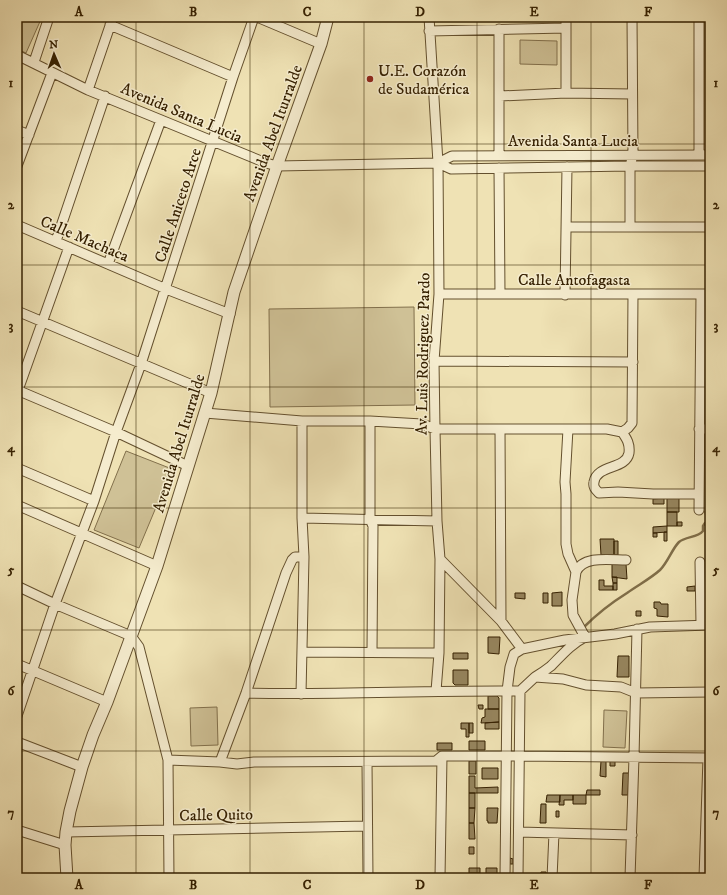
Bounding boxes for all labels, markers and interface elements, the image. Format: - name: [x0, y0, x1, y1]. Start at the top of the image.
- text: A: [74, 4, 84, 20]
- text: B: [189, 4, 197, 20]
- text: C: [303, 4, 312, 20]
- text: D: [415, 4, 425, 20]
- text: E: [529, 4, 539, 20]
- text: F: [644, 4, 653, 20]
- north arrow: [34, 34, 74, 74]
- text: N: [49, 38, 58, 52]
- place label: U.E. Corazón de Sudamérica: [378, 61, 470, 99]
- street label: Avenida Abel Iturralde: [239, 62, 307, 204]
- marker: U.E. Corazón de Sudamérica: [365, 74, 375, 84]
- text: 1: [9, 75, 14, 91]
- text: 1: [714, 75, 719, 91]
- street label: Avenida Santa Lucia: [118, 78, 246, 148]
- street label: Avenida Santa Lucia: [508, 131, 638, 151]
- street label: Calle Aniceto Arce: [150, 145, 206, 265]
- text: 2: [8, 197, 15, 213]
- text: 2: [713, 197, 720, 213]
- street label: Calle Machaca: [37, 211, 132, 267]
- street label: Calle Antofagasta: [518, 270, 630, 290]
- street label: Av. Luis Rodriguez Pardo: [412, 272, 434, 435]
- text: 3: [9, 318, 14, 334]
- text: 3: [714, 318, 719, 334]
- street label: Avenida Abel Iturralde: [148, 371, 210, 515]
- text: 4: [6, 440, 15, 457]
- text: 4: [711, 440, 720, 457]
- text: 5: [7, 562, 15, 578]
- text: 5: [712, 562, 720, 578]
- text: 6: [8, 683, 16, 699]
- text: 6: [713, 683, 721, 699]
- street label: Calle Quito: [179, 804, 253, 826]
- text: 7: [8, 805, 15, 821]
- text: 7: [713, 805, 720, 821]
- text: A: [74, 877, 84, 893]
- text: B: [189, 877, 197, 893]
- text: C: [303, 877, 312, 893]
- text: D: [415, 877, 425, 893]
- text: E: [529, 877, 539, 893]
- text: F: [644, 877, 653, 893]

